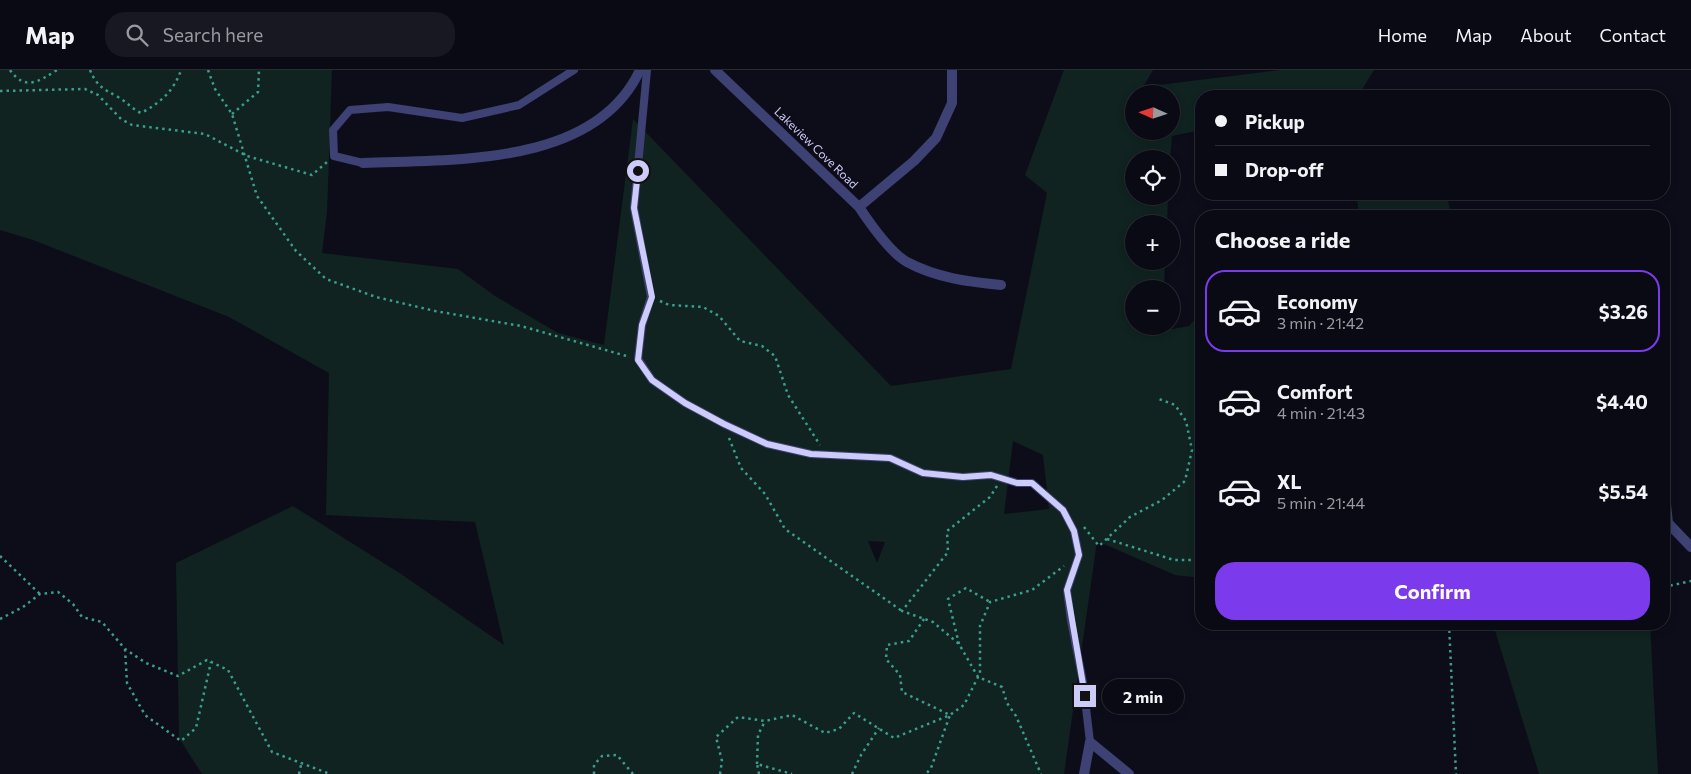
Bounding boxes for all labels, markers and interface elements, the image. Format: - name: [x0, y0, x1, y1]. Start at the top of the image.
- search box: [105, 12, 455, 57]
- text: Map: [25, 20, 75, 49]
- icon: search: [123, 21, 151, 49]
- text: Search here: [163, 23, 263, 46]
- text: Home: [1378, 24, 1427, 46]
- text: Map: [1455, 24, 1492, 46]
- text: About: [1520, 24, 1572, 46]
- text: Contact: [1600, 24, 1666, 46]
- north arrow: [1125, 85, 1180, 140]
- map controls: [1125, 85, 1180, 335]
- street label: Lakeview Cove Road: [772, 104, 861, 191]
- text: Pickup: [1245, 110, 1305, 133]
- button: locate: [1125, 150, 1180, 205]
- text: Drop-off: [1245, 158, 1324, 181]
- route start: [627, 160, 649, 182]
- button: +: [1125, 215, 1180, 270]
- text: Choose a ride: [1215, 226, 1350, 253]
- button: −: [1125, 280, 1180, 335]
- icon: car: [1217, 289, 1262, 334]
- text: Economy: [1277, 290, 1358, 313]
- text: $3.26: [1599, 300, 1648, 323]
- text: 3 min · 21:42: [1277, 313, 1364, 332]
- icon: car: [1217, 379, 1262, 424]
- text: Comfort: [1277, 380, 1353, 403]
- text: $4.40: [1596, 390, 1648, 413]
- text: 4 min · 21:43: [1277, 403, 1365, 422]
- icon: car: [1217, 469, 1262, 514]
- text: XL: [1277, 470, 1302, 493]
- text: $5.54: [1599, 480, 1648, 503]
- text: 5 min · 21:44: [1277, 493, 1365, 512]
- button: Confirm: [1215, 562, 1650, 620]
- callout: 2 min: [1102, 678, 1185, 714]
- route end: [1074, 685, 1096, 707]
- text: 2 min: [1123, 687, 1163, 706]

